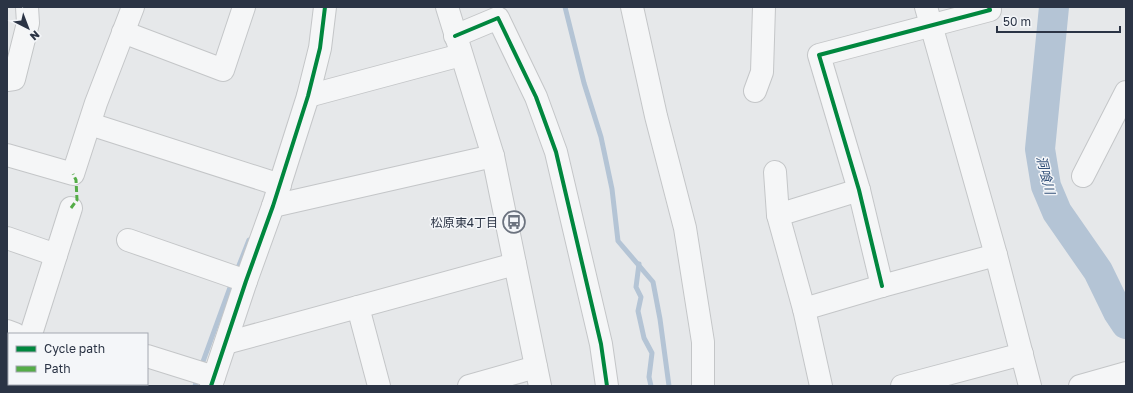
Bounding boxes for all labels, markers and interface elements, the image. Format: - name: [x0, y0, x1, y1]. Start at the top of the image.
- north arrow: [8, 8, 48, 48]
- scale bar: [997, 8, 1120, 34]
- text: 50 m: [1003, 14, 1031, 29]
- text: N: [28, 28, 42, 43]
- water label: 洞喰川: [1034, 154, 1059, 198]
- bus stop icon: 松原東4丁目: [501, 209, 527, 235]
- place label: 松原東4丁目: [431, 215, 498, 230]
- legend: [8, 333, 148, 385]
- text: Cycle path: [44, 341, 105, 356]
- text: Path: [44, 361, 71, 376]

